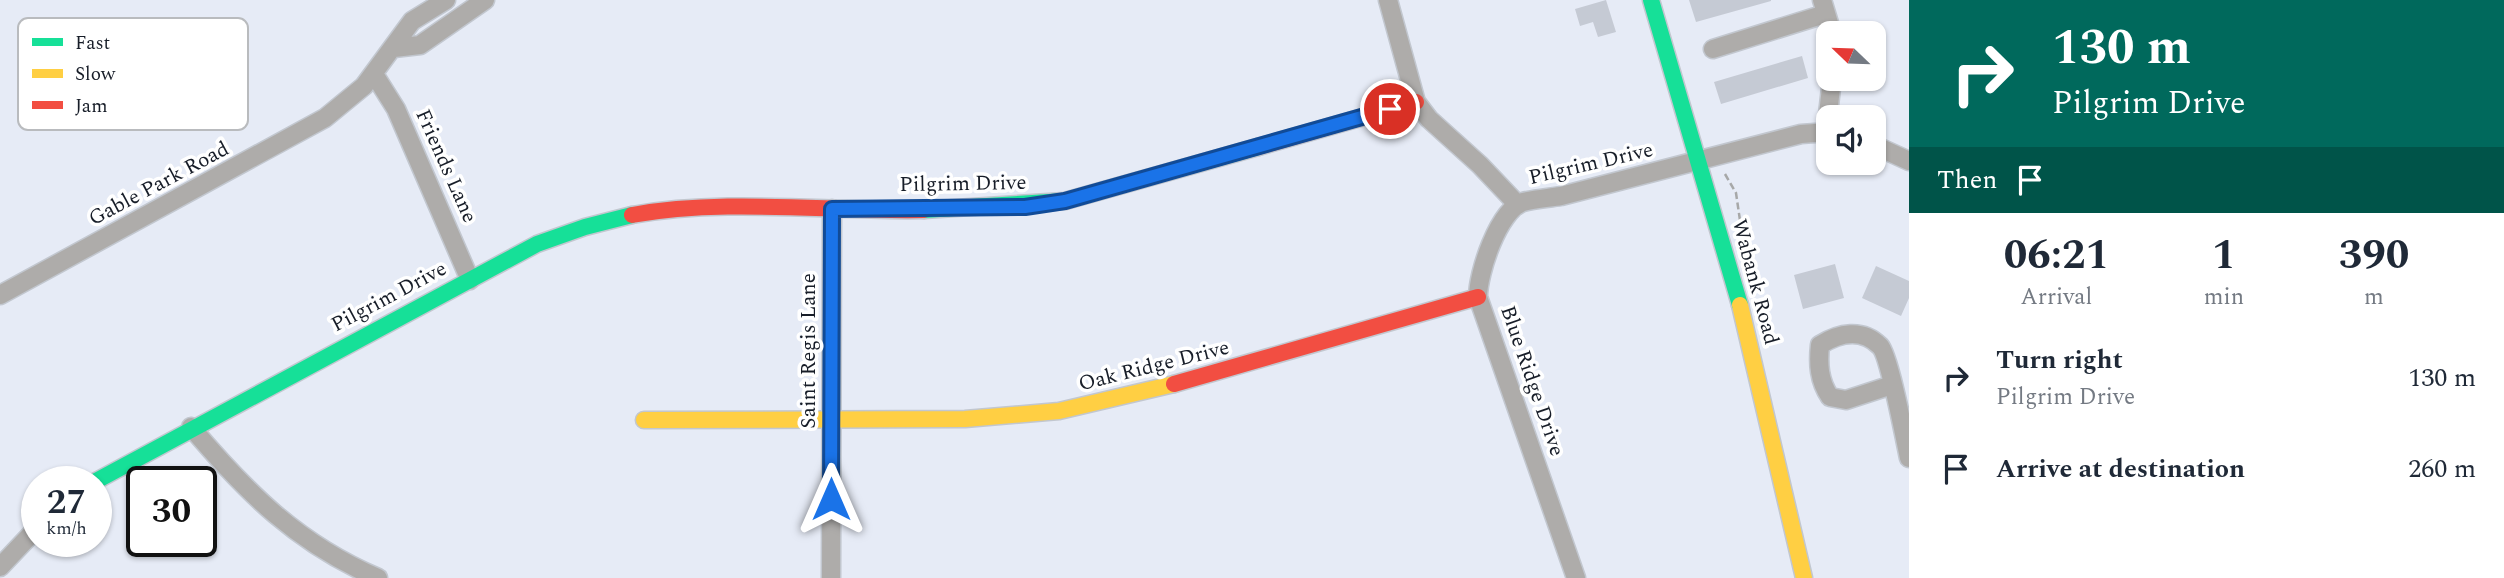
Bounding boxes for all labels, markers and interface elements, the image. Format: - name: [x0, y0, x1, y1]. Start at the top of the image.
- text: 130 m: [2052, 11, 2191, 86]
- legend: [18, 18, 248, 130]
- north arrow: [1816, 21, 1886, 91]
- map controls: [1816, 21, 1886, 175]
- icon: right: [1937, 28, 2028, 119]
- text: Fast: [75, 29, 111, 58]
- text: Slow: [75, 60, 116, 89]
- pin: [1360, 79, 1420, 139]
- text: Pilgrim Drive: [2052, 79, 2246, 128]
- icon: arrive: [1371, 90, 1409, 128]
- text: Jam: [75, 92, 107, 121]
- street label: Friends Lane: [407, 104, 485, 228]
- button: sound: [1816, 105, 1886, 175]
- street label: Gable Park Road: [83, 133, 235, 235]
- street label: Pilgrim Drive: [1525, 134, 1657, 194]
- text: Then: [1937, 160, 1997, 200]
- icon: arrive: [2011, 161, 2049, 199]
- street label: Pilgrim Drive: [899, 167, 1027, 201]
- street label: Wabank Road: [1723, 216, 1787, 348]
- text: 06:21: [2004, 224, 2109, 287]
- text: 1: [2212, 224, 2236, 287]
- text: 390: [2339, 224, 2409, 287]
- street label: Pilgrim Drive: [325, 253, 453, 341]
- street label: Saint Regis Lane: [793, 273, 825, 429]
- text: Arrival: [2021, 280, 2092, 315]
- text: min: [2204, 280, 2244, 315]
- text: m: [2364, 280, 2384, 315]
- street label: Blue Ridge Drive: [1491, 301, 1573, 461]
- street label: Oak Ridge Drive: [1075, 332, 1233, 400]
- text: Turn right: [1996, 340, 2123, 380]
- text: 130 m: [2408, 358, 2476, 398]
- icon: right: [1937, 359, 1975, 397]
- text: Pilgrim Drive: [1996, 380, 2135, 415]
- text: Arrive at destination: [1996, 449, 2245, 489]
- text: 260 m: [2408, 449, 2476, 489]
- icon: arrive: [1937, 450, 1975, 488]
- position arrow: [794, 462, 868, 536]
- speed limit sign: 30: [126, 466, 217, 557]
- text: 27: [47, 476, 86, 529]
- text: km/h: [46, 515, 87, 542]

